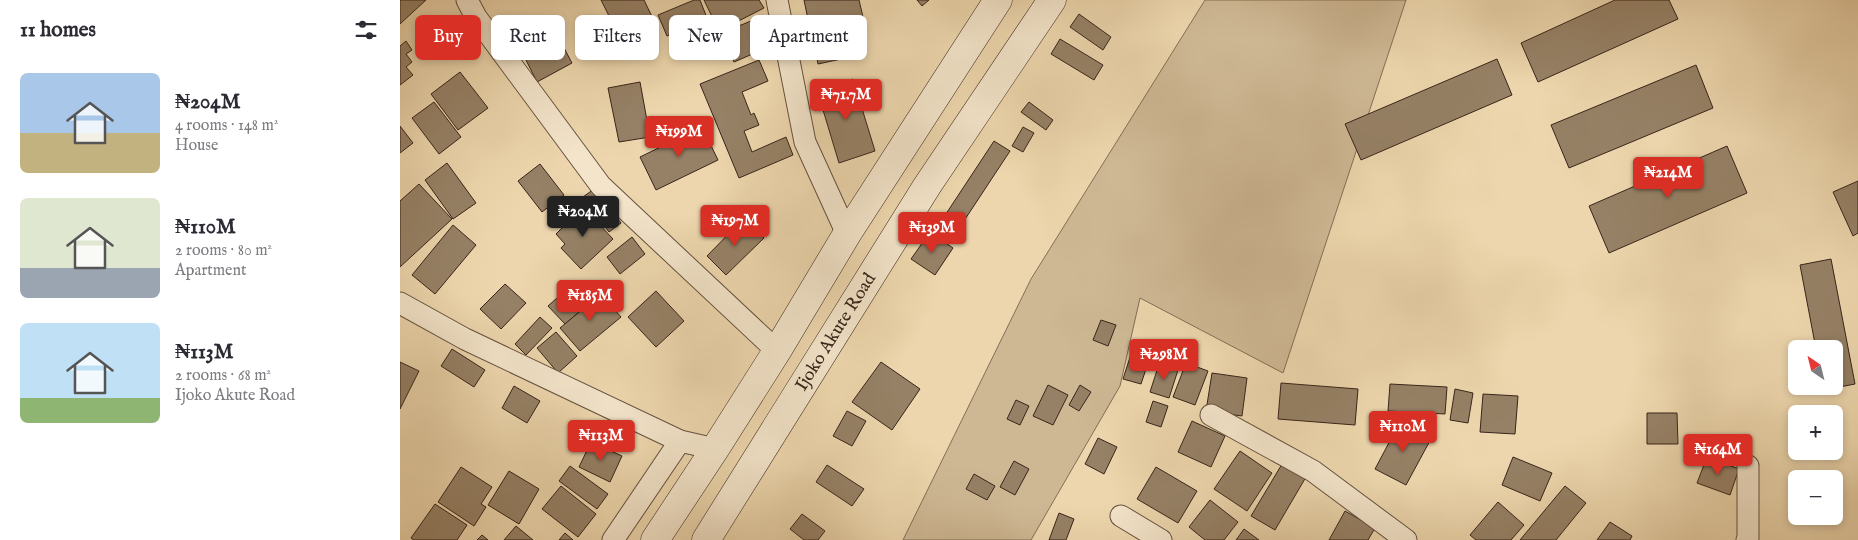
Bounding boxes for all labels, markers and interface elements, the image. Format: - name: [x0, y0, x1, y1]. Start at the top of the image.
- chip: Buy: [415, 15, 481, 60]
- chip: Rent: [491, 15, 565, 60]
- chip: Filters: [575, 15, 659, 60]
- chip: New: [669, 15, 740, 60]
- chip: Apartment: [750, 15, 867, 60]
- icon: filters: [352, 16, 380, 44]
- text: 11 homes: [20, 17, 96, 44]
- pin: ₦71.7M: [805, 78, 887, 121]
- text: ₦71.7M: [821, 85, 871, 105]
- text: ₦204M: [175, 89, 240, 116]
- icon: home: [60, 93, 120, 153]
- text: 4 rooms · 148 m²: [175, 116, 278, 136]
- pin: ₦199M: [644, 116, 714, 158]
- text: ₦199M: [656, 122, 702, 142]
- text: House: [175, 136, 218, 156]
- pin: ₦214M: [1633, 156, 1703, 199]
- text: ₦214M: [1644, 163, 1692, 183]
- pin: ₦204M: [548, 196, 618, 238]
- text: ₦204M: [558, 202, 608, 222]
- pin: ₦197M: [700, 204, 770, 247]
- text: ₦197M: [711, 211, 759, 231]
- pin: ₦139M: [897, 212, 967, 254]
- text: ₦110M: [175, 214, 236, 241]
- icon: home: [60, 218, 120, 278]
- text: ₦139M: [909, 218, 955, 238]
- text: 2 rooms · 80 m²: [175, 241, 272, 261]
- text: Apartment: [175, 261, 246, 281]
- street label: Ijoko Akute Road: [790, 268, 881, 396]
- pin: ₦185M: [555, 280, 625, 322]
- text: ₦185M: [568, 286, 612, 306]
- pin: ₦298M: [1129, 338, 1199, 381]
- text: ₦113M: [175, 339, 233, 366]
- north arrow: [1788, 340, 1842, 395]
- map controls: [1788, 340, 1843, 525]
- icon: home: [60, 343, 120, 403]
- text: ₦298M: [1140, 345, 1188, 365]
- text: 2 rooms · 68 m²: [175, 366, 271, 386]
- text: Ijoko Akute Road: [175, 386, 295, 406]
- button: +: [1788, 405, 1843, 460]
- pin: ₦110M: [1368, 410, 1438, 453]
- text: ₦110M: [1380, 417, 1426, 437]
- pin: ₦113M: [566, 420, 636, 462]
- text: ₦113M: [579, 426, 623, 446]
- pin: ₦164M: [1683, 434, 1753, 476]
- text: ₦164M: [1694, 440, 1742, 460]
- button: −: [1788, 470, 1843, 525]

